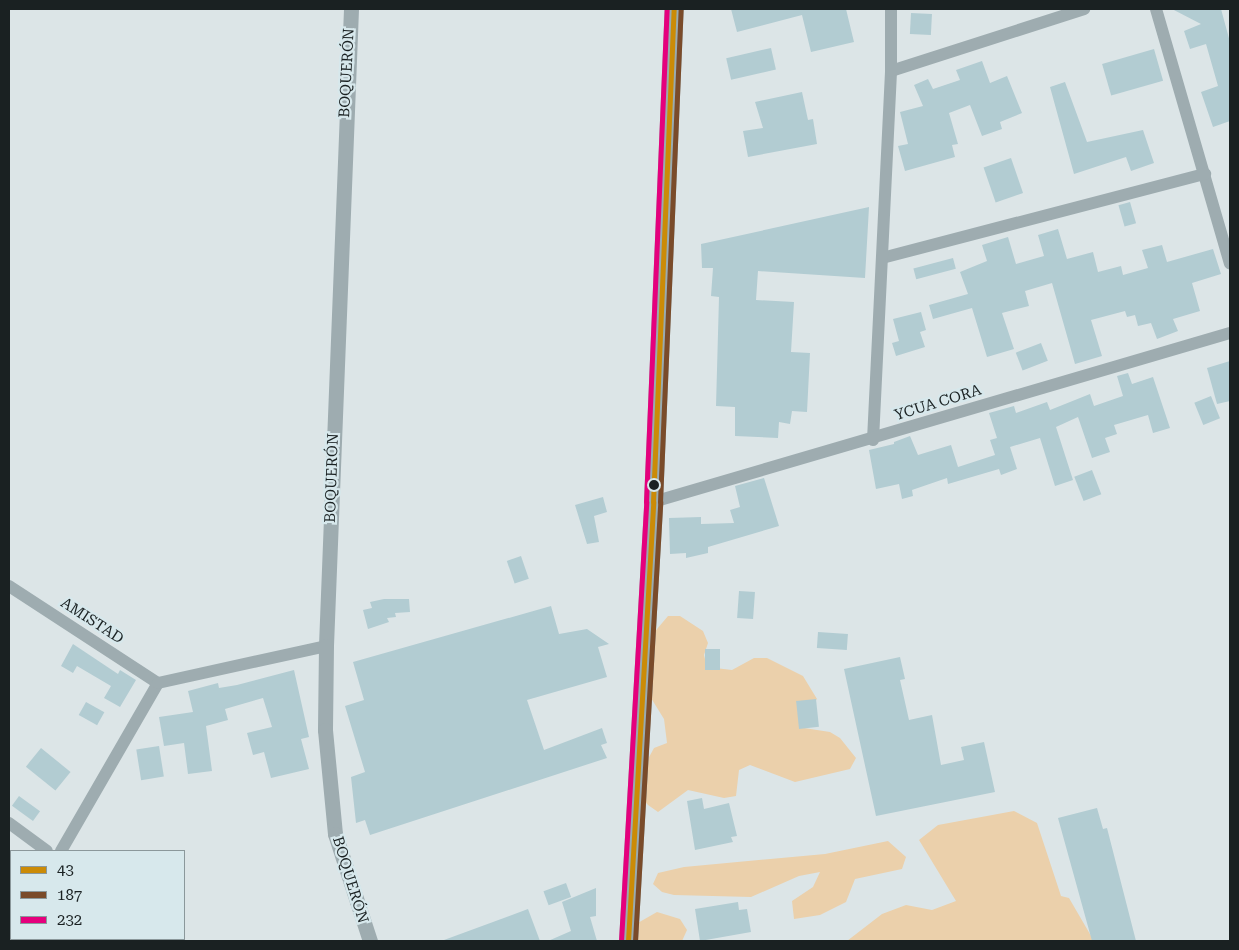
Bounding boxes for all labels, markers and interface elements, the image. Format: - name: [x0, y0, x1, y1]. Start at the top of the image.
- street label: BOQUERÓN: [336, 28, 358, 118]
- street label: YCUA CORA: [892, 381, 984, 425]
- street label: BOQUERÓN: [321, 433, 343, 523]
- unlabelled marker: [649, 480, 659, 490]
- street label: AMISTAD: [57, 594, 127, 648]
- street label: BOQUERÓN: [328, 834, 372, 926]
- legend: [10, 850, 185, 940]
- text: 43: [57, 861, 74, 879]
- text: 187: [57, 886, 82, 904]
- text: 232: [57, 911, 82, 929]

